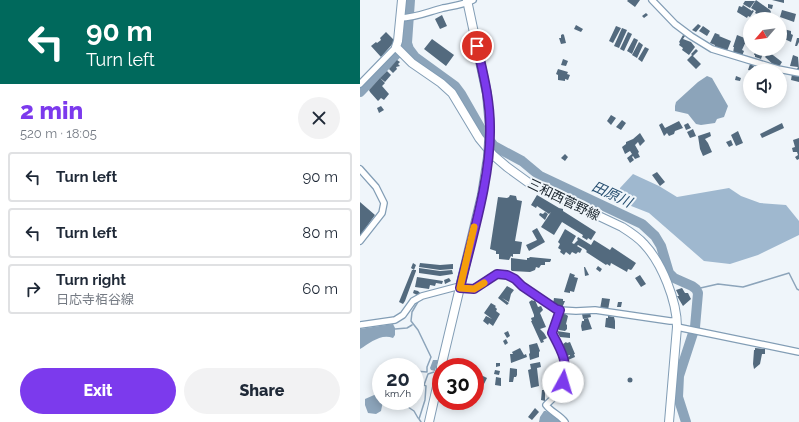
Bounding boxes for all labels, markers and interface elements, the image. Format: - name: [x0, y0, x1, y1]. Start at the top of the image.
- north arrow: [743, 12, 787, 56]
- map controls: [743, 12, 787, 108]
- text: 90 m: [86, 15, 152, 48]
- icon: left: [20, 16, 72, 68]
- pin: [460, 29, 494, 63]
- icon: arrive: [466, 35, 488, 57]
- text: Turn left: [86, 49, 155, 70]
- button: sound: [743, 64, 787, 108]
- text: 2 min: [20, 96, 83, 125]
- button: close: [298, 97, 340, 139]
- text: 520 m · 18:05: [20, 126, 97, 141]
- icon: left: [22, 166, 44, 188]
- text: Turn left: [56, 168, 117, 186]
- text: 90 m: [302, 168, 338, 186]
- street label: 三和西菅野線: [525, 176, 602, 223]
- water label: 田原川: [590, 178, 636, 211]
- icon: left: [22, 222, 44, 244]
- text: Turn left: [56, 224, 117, 242]
- text: 80 m: [302, 224, 338, 242]
- text: Turn right: [56, 271, 126, 289]
- icon: right: [22, 278, 44, 300]
- text: 60 m: [302, 280, 338, 298]
- text: 日応寺栢谷線: [56, 292, 134, 307]
- speed limit sign: 30: [432, 358, 484, 410]
- position arrow: [542, 361, 584, 403]
- text: 20: [386, 367, 410, 391]
- button: Exit: [20, 368, 176, 414]
- button: Share: [184, 368, 340, 414]
- text: km/h: [385, 388, 411, 399]

